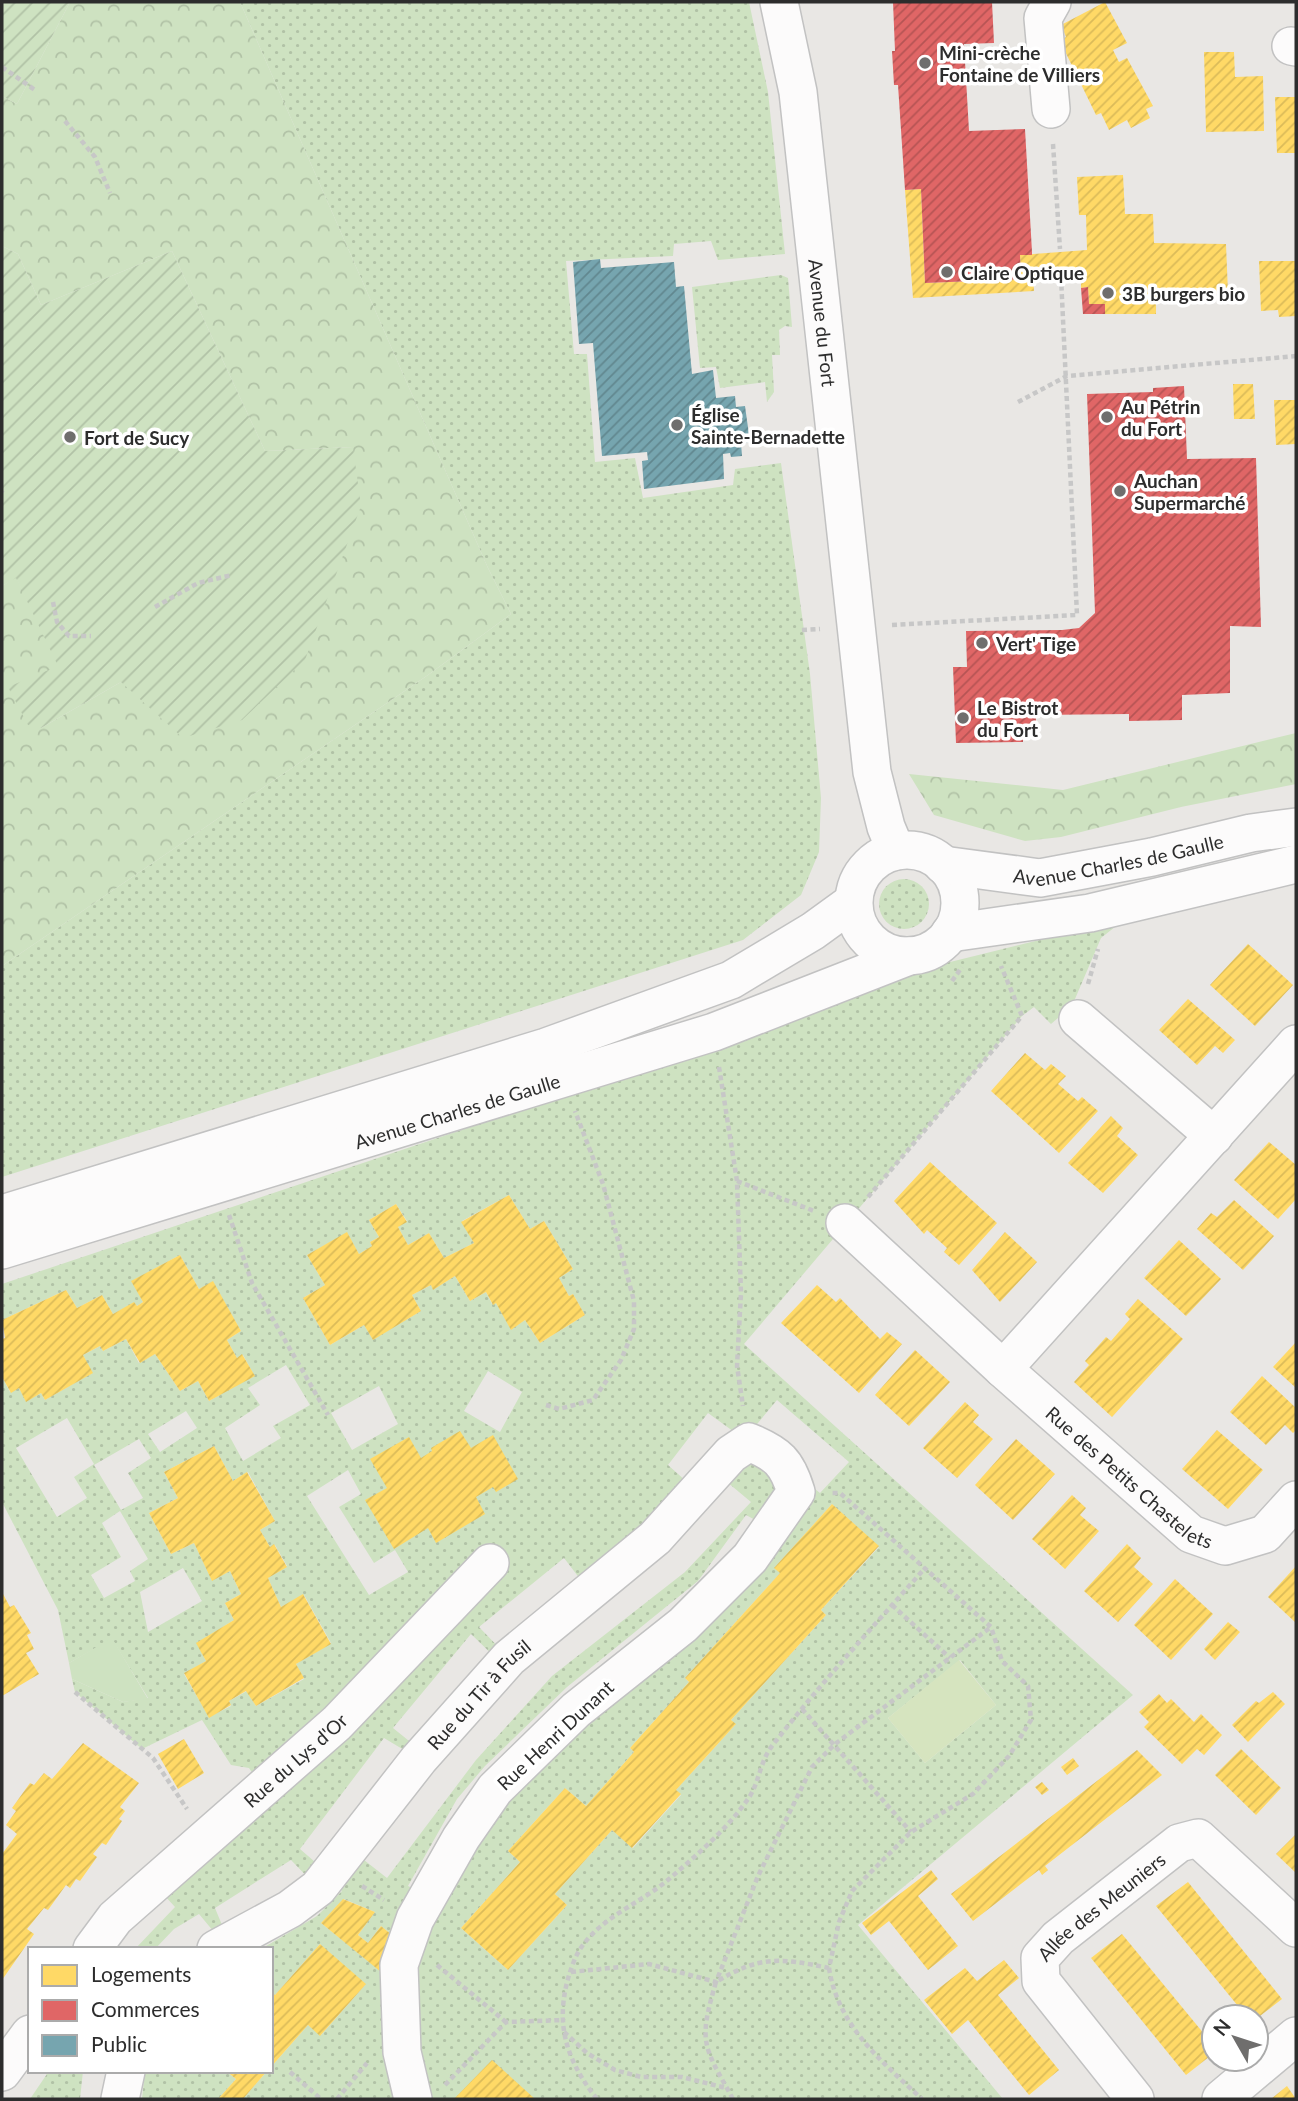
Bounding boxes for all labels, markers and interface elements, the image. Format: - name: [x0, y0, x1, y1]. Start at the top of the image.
- place label: Mini-crèche Fontaine de Villiers: [939, 41, 1100, 86]
- marker: Mini-crèche Fontaine de Villiers: [917, 55, 933, 71]
- street label: Avenue du Fort: [805, 258, 841, 388]
- place label: Claire Optique: [961, 261, 1084, 284]
- marker: Claire Optique: [939, 264, 955, 280]
- place label: 3B burgers bio: [1122, 282, 1245, 305]
- marker: 3B burgers bio: [1100, 285, 1116, 301]
- place label: Au Pétrin du Fort: [1120, 395, 1200, 440]
- place label: Église Sainte-Bernadette: [691, 403, 845, 448]
- marker: Au Pétrin du Fort: [1099, 409, 1115, 425]
- marker: Église Sainte-Bernadette: [669, 417, 685, 433]
- place label: Fort de Sucy: [84, 426, 190, 449]
- marker: Fort de Sucy: [62, 429, 78, 445]
- place label: Auchan Supermarché: [1133, 469, 1245, 514]
- marker: Auchan Supermarché: [1112, 483, 1128, 499]
- place label: Vert' Tige: [995, 632, 1076, 655]
- marker: Vert' Tige: [974, 635, 990, 651]
- place label: Le Bistrot du Fort: [977, 696, 1058, 741]
- marker: Le Bistrot du Fort: [955, 710, 971, 726]
- street label: Avenue Charles de Gaulle: [1012, 829, 1226, 890]
- street label: Avenue Charles de Gaulle: [352, 1068, 563, 1153]
- street label: Rue des Petits Chastelets: [1042, 1401, 1216, 1552]
- street label: Rue du Tir à Fusil: [422, 1634, 535, 1754]
- street label: Rue Henri Dunant: [492, 1675, 618, 1795]
- street label: Rue du Lys d'Or: [238, 1708, 352, 1812]
- street label: Allée des Meuniers: [1032, 1847, 1169, 1965]
- legend: [28, 1947, 273, 2073]
- text: Logements: [91, 1961, 191, 1986]
- text: Commerces: [91, 1996, 200, 2021]
- north arrow: [1200, 2003, 1270, 2073]
- text: N: [1208, 2014, 1235, 2040]
- text: Public: [91, 2031, 147, 2056]

